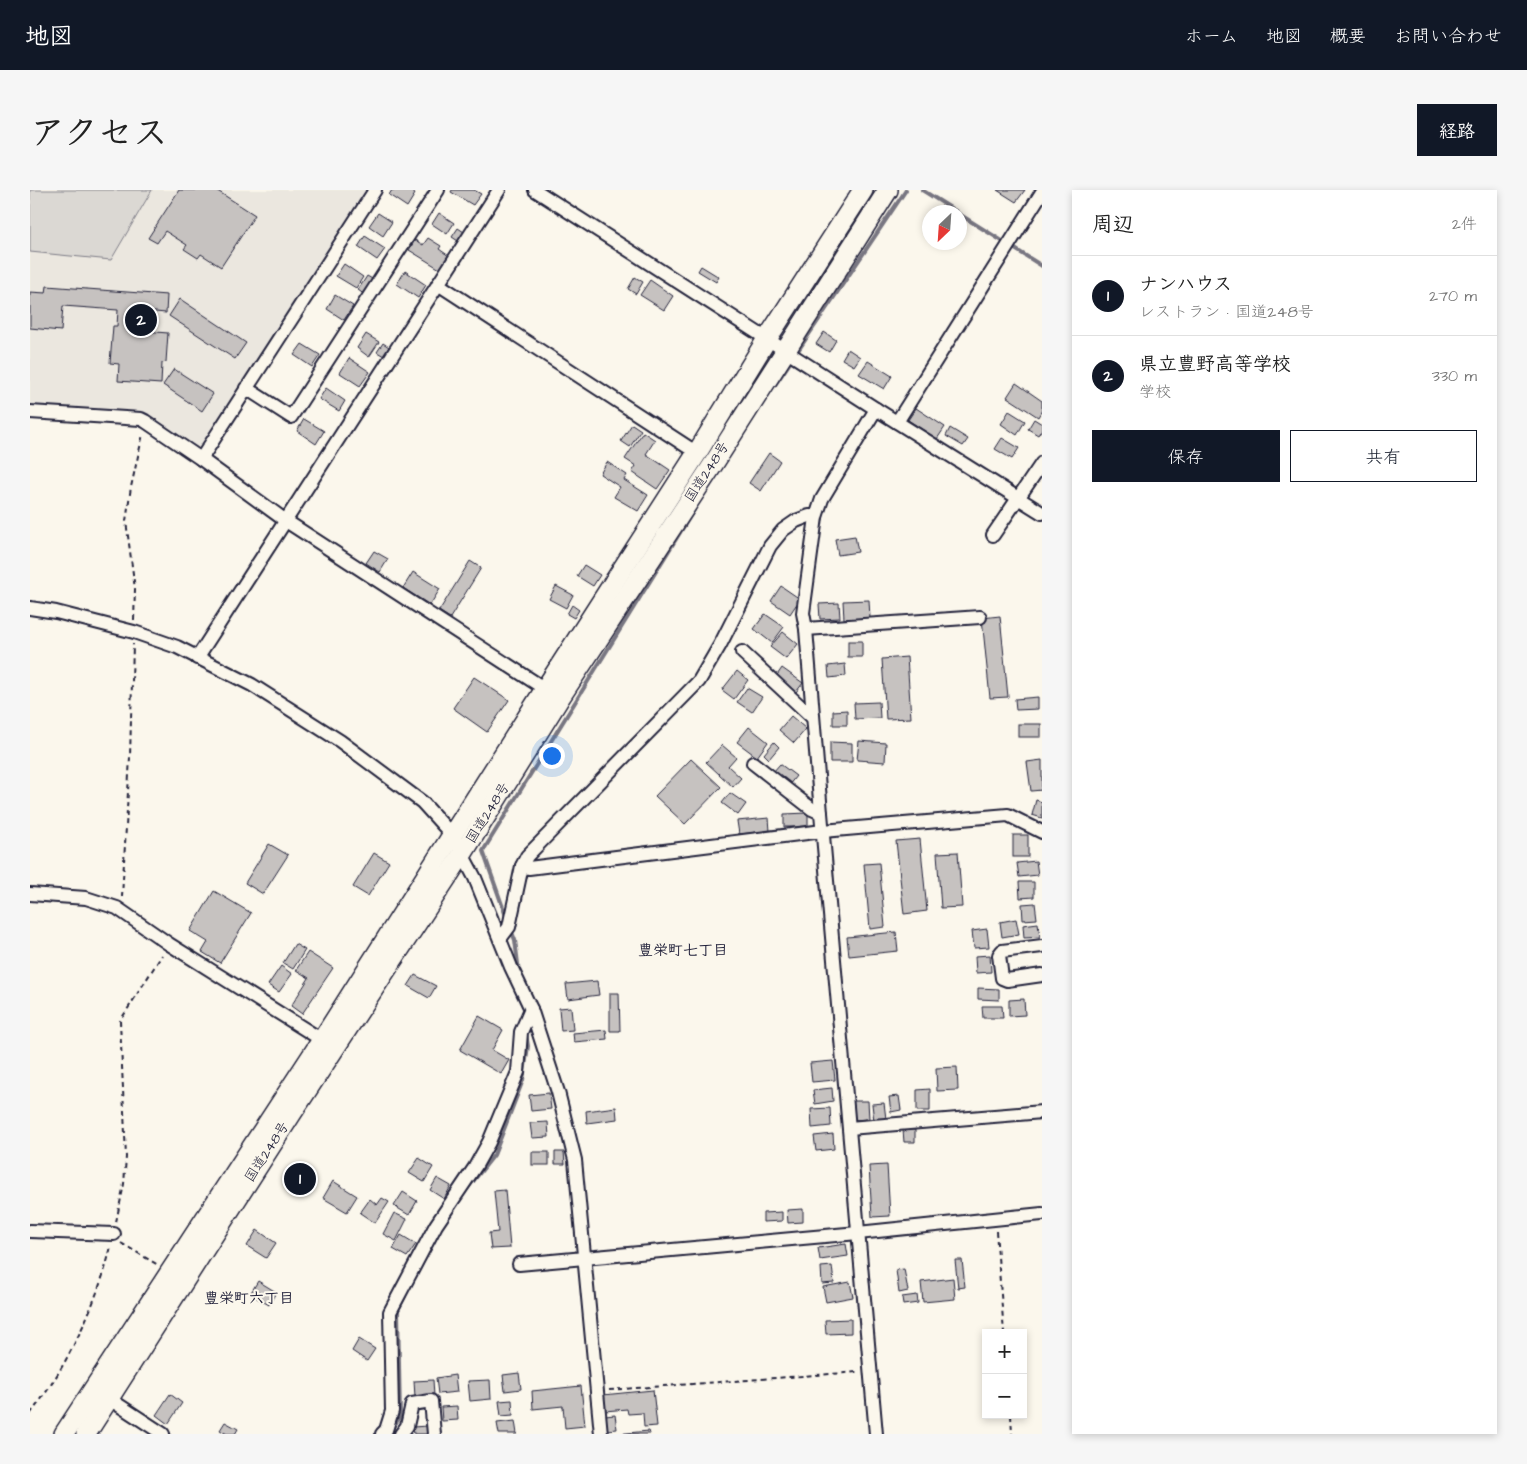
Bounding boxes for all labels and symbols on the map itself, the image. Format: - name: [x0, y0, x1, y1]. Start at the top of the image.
- north arrow: [922, 205, 967, 250]
- pin: 2: [125, 301, 157, 339]
- street label: 国道248号: [680, 438, 734, 506]
- your location: [539, 743, 565, 769]
- street label: 国道248号: [461, 779, 515, 847]
- district label: 豊栄町七丁目: [638, 940, 728, 961]
- street label: 国道248号: [240, 1118, 294, 1186]
- pin: 1: [284, 1160, 316, 1198]
- district label: 豊栄町六丁目: [204, 1288, 294, 1309]

